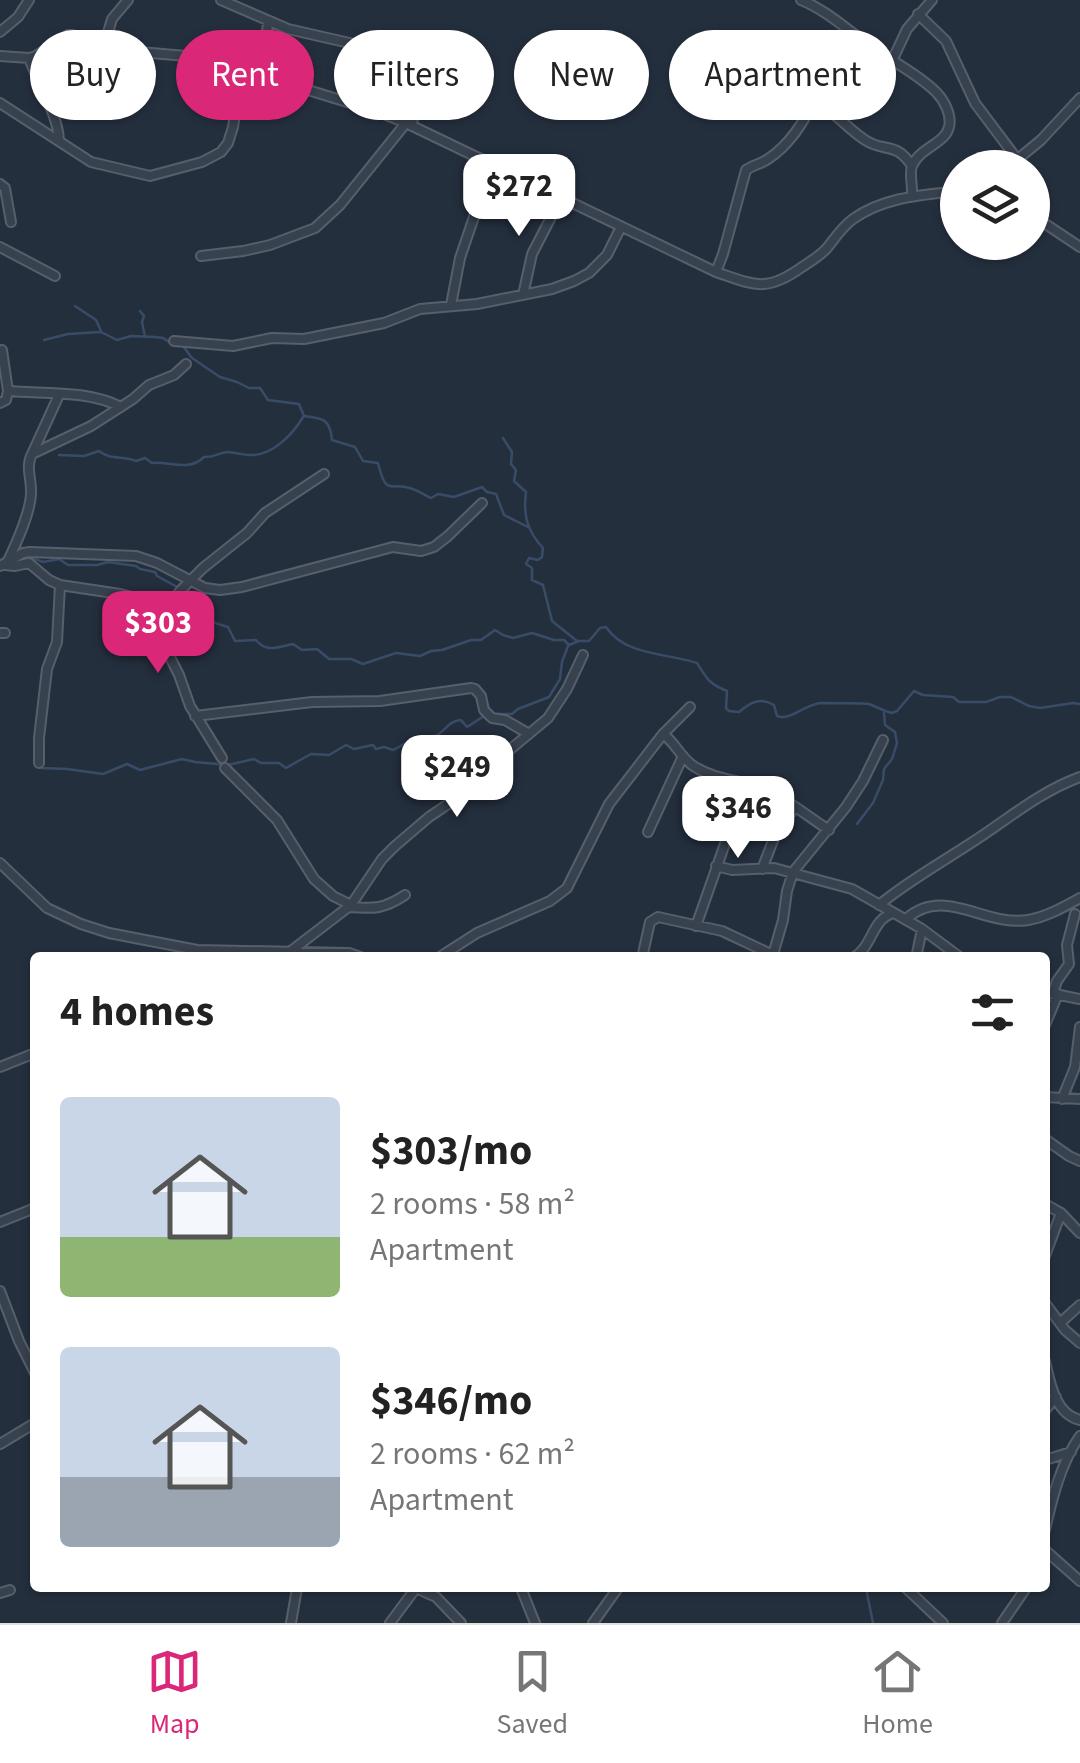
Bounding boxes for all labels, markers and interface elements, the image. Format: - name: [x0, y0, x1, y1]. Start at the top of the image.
- chip: Buy: [30, 30, 156, 120]
- chip: Rent: [176, 30, 314, 120]
- chip: Filters: [334, 30, 494, 120]
- chip: New: [514, 30, 649, 120]
- chip: Apartment: [669, 30, 896, 120]
- map controls: [940, 150, 1050, 260]
- button: layers: [940, 150, 1050, 260]
- pin: $272: [460, 154, 578, 239]
- text: $272: [485, 163, 553, 209]
- pin: $303: [99, 591, 217, 676]
- text: $303: [124, 600, 192, 646]
- pin: $249: [398, 735, 516, 820]
- text: $249: [423, 744, 491, 790]
- pin: $346: [679, 776, 797, 861]
- text: $346: [704, 785, 772, 831]
- text: 4 homes: [60, 982, 214, 1042]
- icon: filters: [965, 985, 1020, 1040]
- text: $303/mo: [370, 1121, 532, 1181]
- icon: home: [140, 1137, 260, 1257]
- text: 2 rooms · 58 m²: [370, 1181, 575, 1227]
- text: Apartment: [370, 1227, 513, 1273]
- text: $346/mo: [370, 1371, 532, 1431]
- icon: home: [140, 1387, 260, 1507]
- text: 2 rooms · 62 m²: [370, 1431, 575, 1477]
- text: Apartment: [370, 1477, 513, 1523]
- tab: Map: [147, 1644, 202, 1744]
- tab: Saved: [496, 1644, 568, 1744]
- tab: Home: [862, 1644, 933, 1744]

